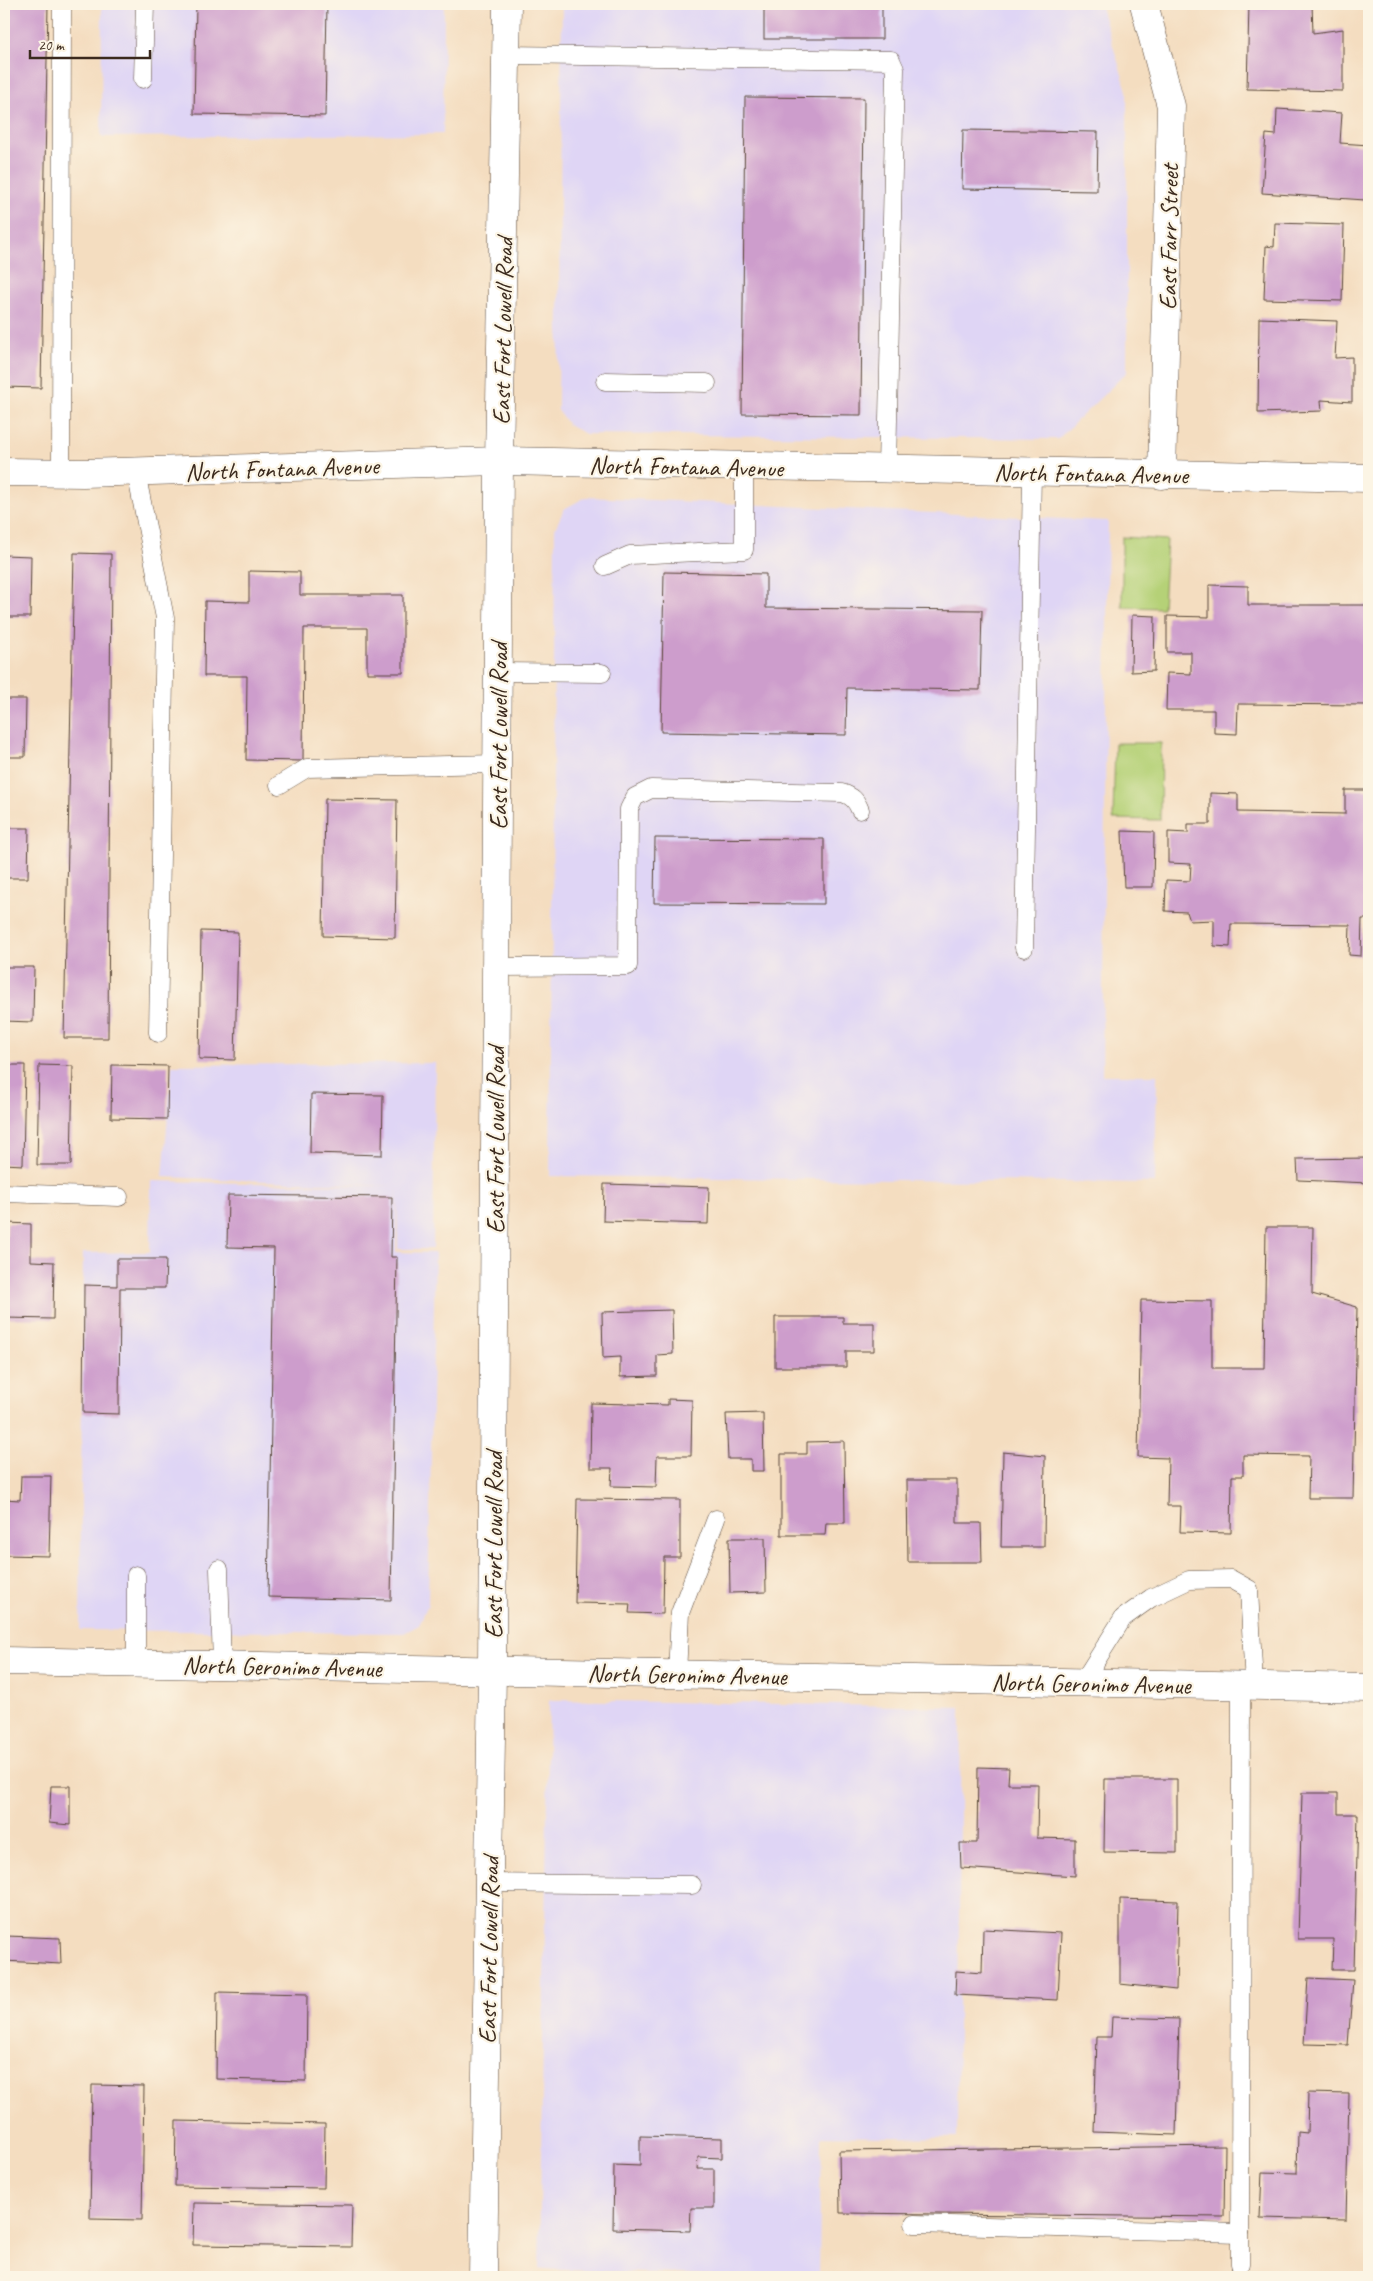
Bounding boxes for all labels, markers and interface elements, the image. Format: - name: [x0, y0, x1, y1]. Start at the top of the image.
- scale bar: [30, 28, 150, 60]
- text: 20 m: [38, 36, 65, 55]
- street label: East Farr Street: [1152, 161, 1186, 310]
- street label: East Fort Lowell Road: [485, 233, 521, 425]
- street label: North Fontana Avenue: [589, 449, 785, 485]
- street label: North Fontana Avenue: [185, 450, 381, 488]
- street label: North Fontana Avenue: [994, 456, 1190, 492]
- street label: East Fort Lowell Road: [483, 638, 515, 830]
- street label: East Fort Lowell Road: [480, 1042, 512, 1234]
- street label: East Fort Lowell Road: [478, 1447, 510, 1639]
- street label: North Geronimo Avenue: [182, 1649, 384, 1685]
- street label: North Geronimo Avenue: [587, 1657, 789, 1693]
- street label: North Geronimo Avenue: [991, 1666, 1193, 1702]
- street label: East Fort Lowell Road: [471, 1852, 507, 2044]

